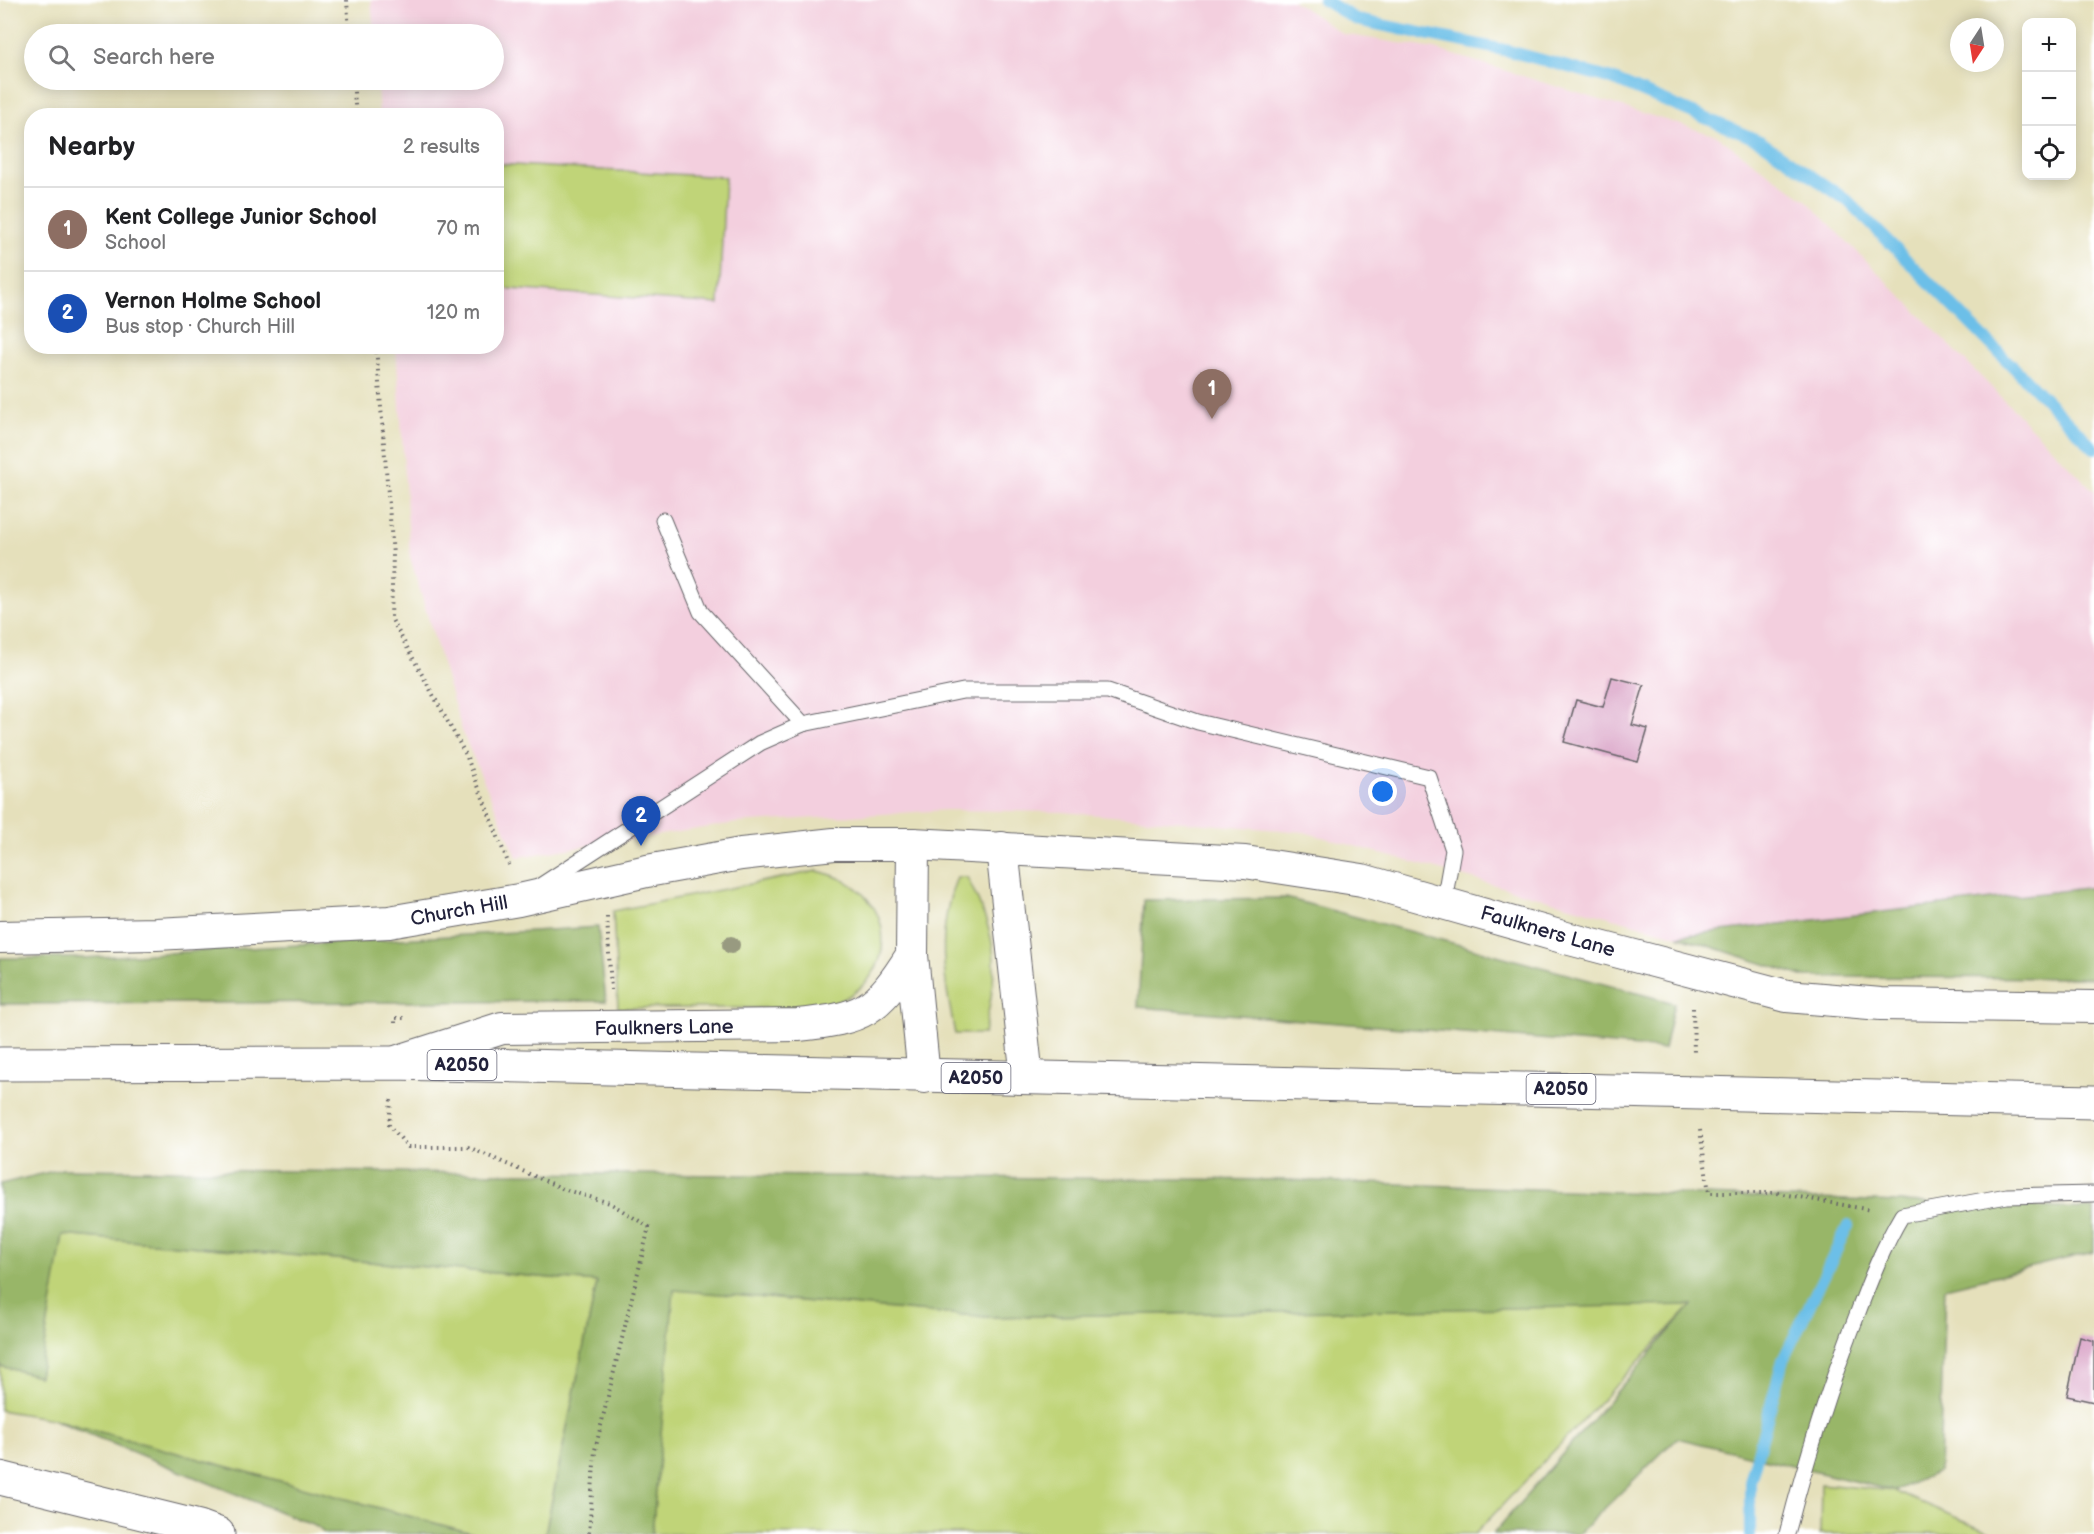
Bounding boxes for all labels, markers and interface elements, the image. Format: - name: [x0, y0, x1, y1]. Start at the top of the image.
- north arrow: [1950, 18, 2004, 72]
- map controls: [2022, 18, 2076, 180]
- button: +: [2022, 18, 2076, 72]
- search box: [24, 24, 504, 90]
- icon: search: [45, 41, 78, 74]
- text: Search here: [93, 44, 215, 71]
- button: −: [2022, 72, 2076, 126]
- button: locate: [2022, 126, 2076, 180]
- text: Nearby: [48, 132, 135, 163]
- text: 2 results: [403, 135, 480, 159]
- text: Kent College Junior School: [105, 204, 377, 231]
- text: 1: [63, 217, 72, 241]
- text: 70 m: [436, 217, 480, 241]
- text: School: [105, 231, 166, 255]
- text: Vernon Holme School: [105, 288, 321, 315]
- text: 2: [62, 301, 73, 325]
- text: 120 m: [427, 301, 480, 325]
- text: Bus stop · Church Hill: [105, 315, 295, 339]
- pin: 1: [1192, 370, 1232, 419]
- your location: [1368, 777, 1397, 806]
- pin: 2: [622, 796, 660, 846]
- street label: Church Hill: [409, 891, 510, 931]
- street label: Faulkners Lane: [1478, 901, 1618, 963]
- street label: Faulkners Lane: [594, 1015, 734, 1041]
- road number: A2050: [428, 1050, 496, 1080]
- road number: A2050: [942, 1063, 1010, 1093]
- road number: A2050: [1526, 1074, 1596, 1104]

